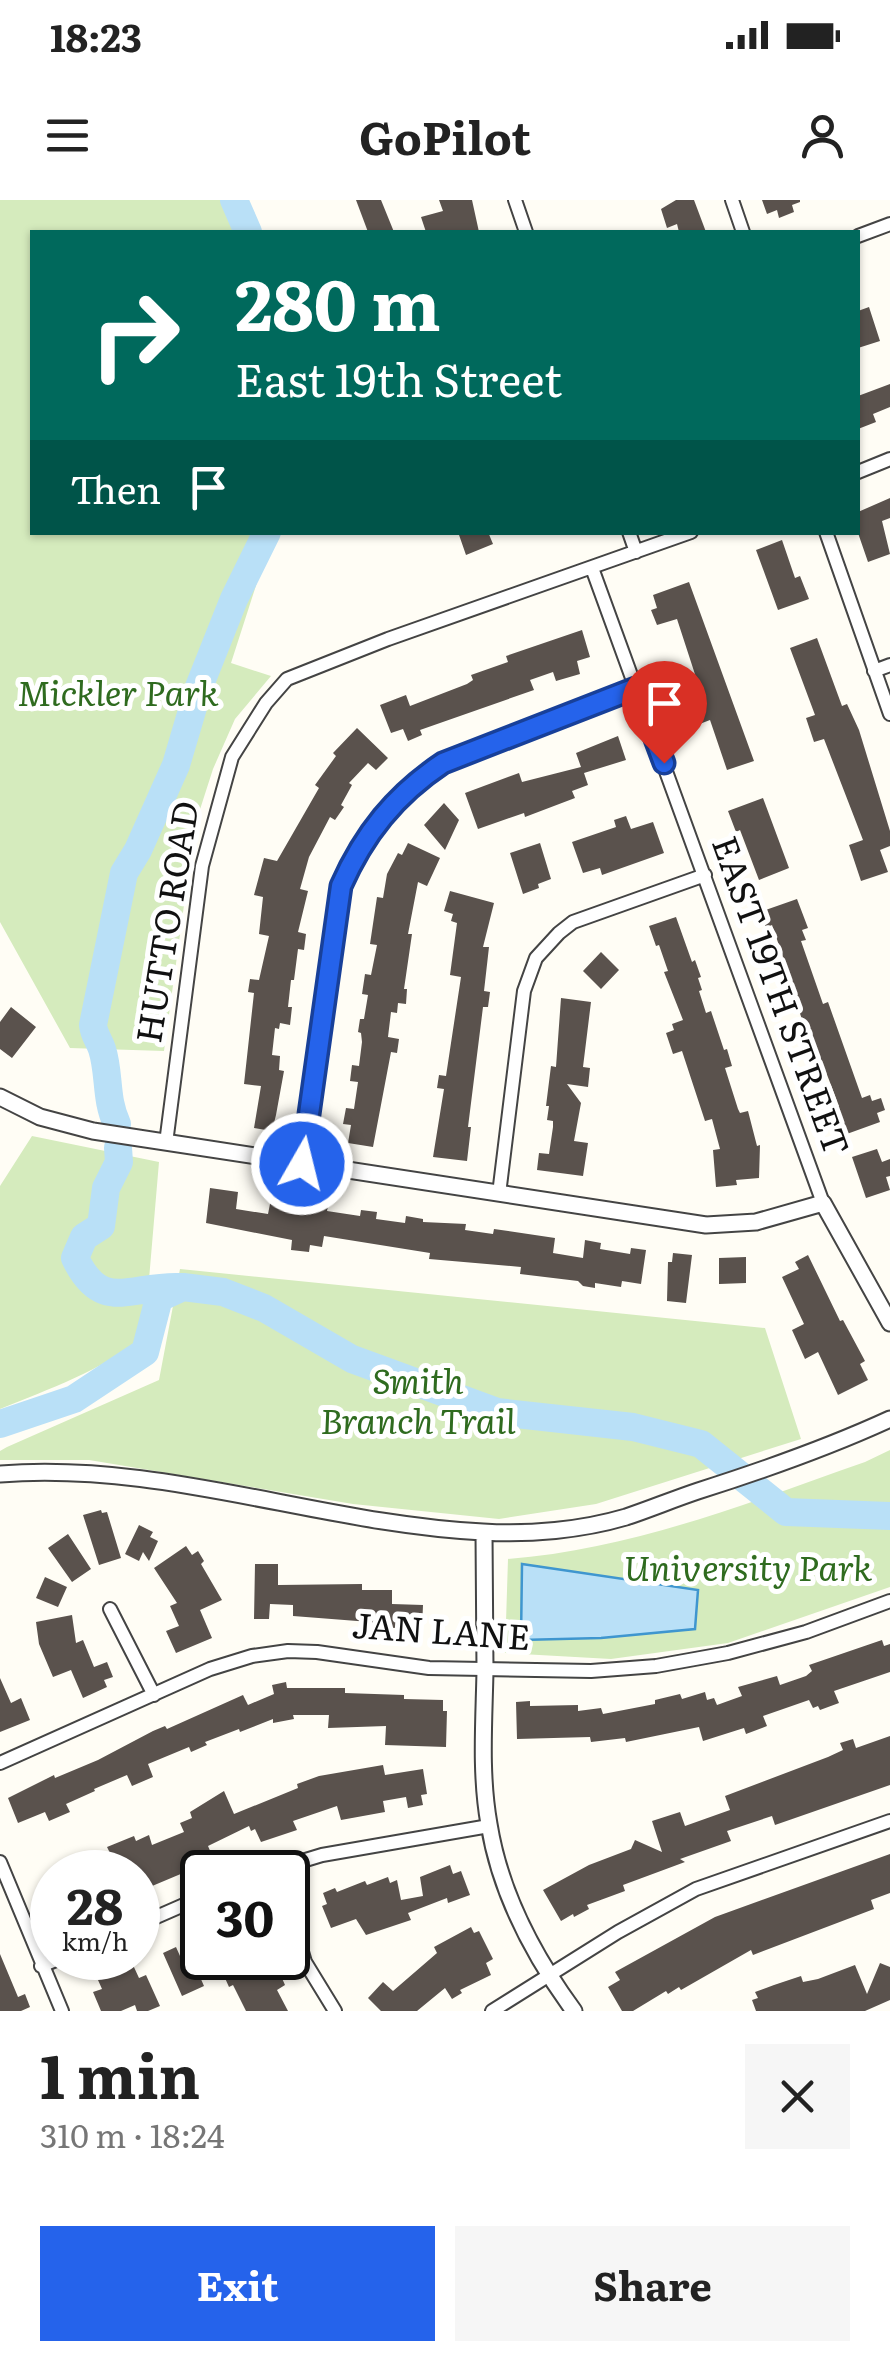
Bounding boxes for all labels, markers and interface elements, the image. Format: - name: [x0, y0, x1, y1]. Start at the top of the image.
- text: 18:23: [50, 7, 142, 64]
- text: GoPilot: [359, 102, 531, 169]
- icon: menu: [40, 108, 95, 163]
- icon: person: [795, 108, 850, 163]
- text: 280 m: [235, 249, 441, 353]
- icon: right: [70, 270, 200, 400]
- text: East 19th Street: [235, 344, 562, 411]
- text: Then: [70, 459, 161, 516]
- icon: arrive: [181, 460, 236, 515]
- pin: [622, 661, 707, 764]
- park label: Mickler Park: [17, 665, 219, 717]
- icon: arrive: [637, 676, 692, 731]
- street label: HUTTO ROAD: [120, 797, 210, 1046]
- street label: EAST 19TH STREET: [701, 828, 865, 1162]
- position arrow: [250, 1112, 354, 1216]
- park label: Smith Branch Trail: [320, 1353, 516, 1445]
- park label: University Park: [624, 1540, 872, 1592]
- street label: JAN LANE: [350, 1597, 532, 1661]
- speed limit sign: 30: [180, 1850, 310, 1980]
- text: 28: [67, 1866, 123, 1940]
- text: km/h: [62, 1922, 128, 1959]
- text: 1 min: [40, 2028, 200, 2117]
- button: close: [745, 2044, 850, 2149]
- text: 310 m · 18:24: [40, 2110, 225, 2158]
- button: Exit: [40, 2226, 435, 2341]
- button: Share: [455, 2226, 850, 2341]

